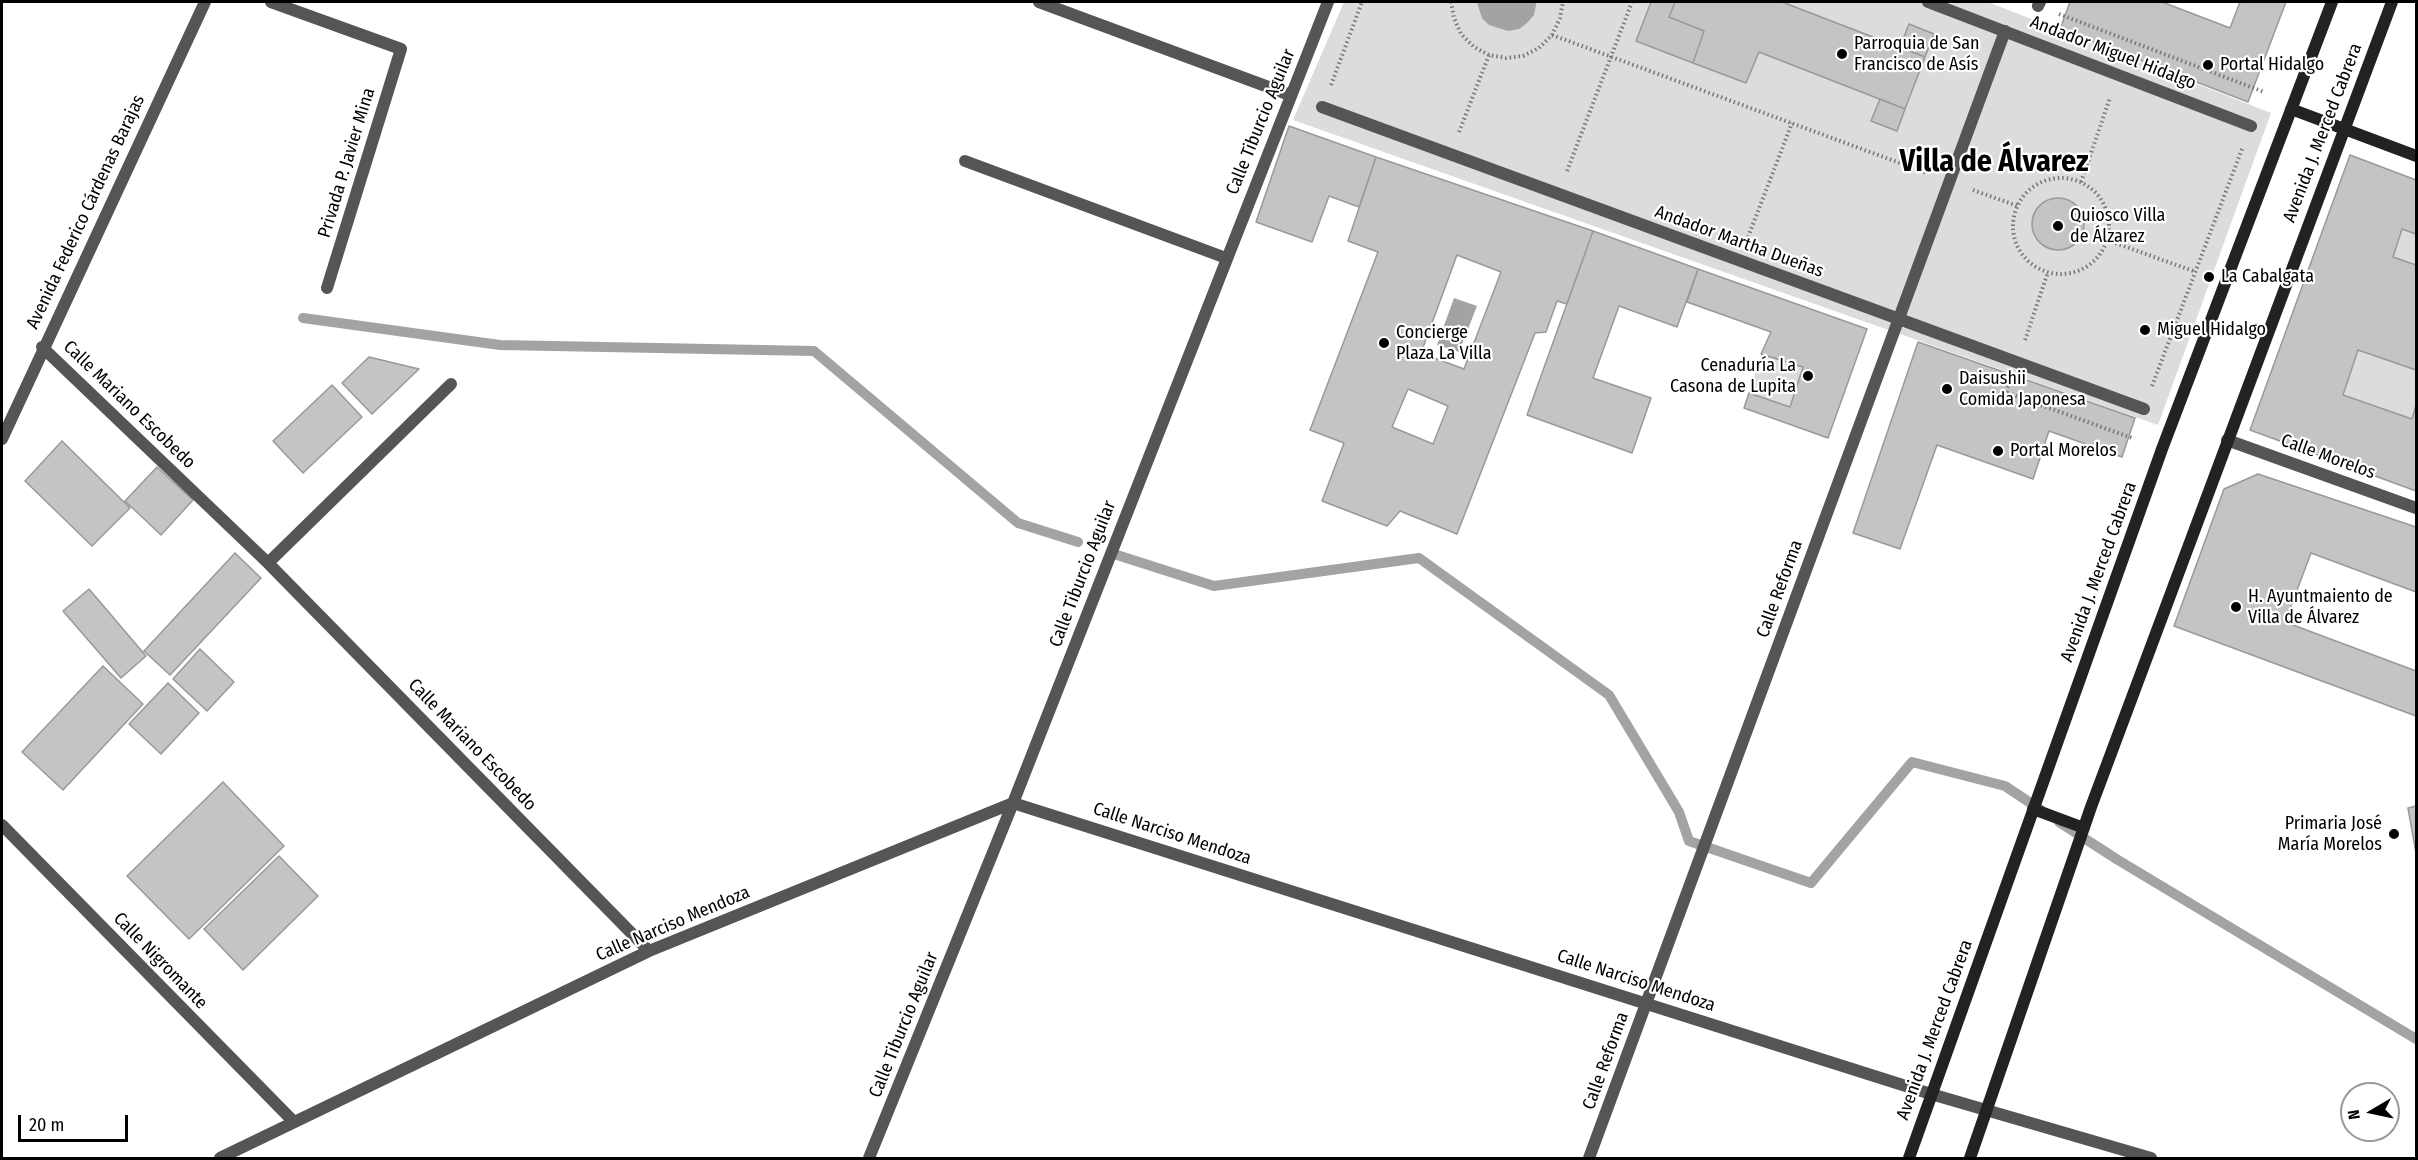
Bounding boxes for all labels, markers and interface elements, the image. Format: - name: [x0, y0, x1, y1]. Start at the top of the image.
- street label: Andador Miguel Hidalgo: [2027, 11, 2199, 95]
- place label: Parroquia de San Francisco de Asís: [1854, 33, 1979, 76]
- street label: Avenida J. Merced Cabrera: [2279, 40, 2367, 226]
- street label: Calle Tiburcio Aguilar: [1222, 46, 1300, 198]
- marker: Parroquia de San Francisco de Asís: [1835, 47, 1849, 61]
- place label: Portal Hidalgo: [2220, 54, 2324, 76]
- marker: Portal Hidalgo: [2201, 58, 2215, 72]
- street label: Privada P. Javier Mina: [314, 85, 380, 241]
- street label: Avenida Federico Cárdenas Barajas: [22, 92, 150, 332]
- district label: Villa de Álvarez: [1900, 145, 2088, 181]
- street label: Andador Martha Dueñas: [1652, 201, 1826, 283]
- place label: Quiosco Villa de Álzarez: [2070, 205, 2165, 248]
- marker: Quiosco Villa de Álzarez: [2051, 219, 2065, 233]
- place label: La Cabalgata: [2221, 266, 2314, 288]
- marker: La Cabalgata: [2202, 270, 2216, 284]
- place label: Miguel Hidalgo: [2157, 319, 2266, 341]
- place label: Concierge Plaza La Villa: [1396, 322, 1491, 364]
- marker: Miguel Hidalgo: [2138, 323, 2152, 337]
- street label: Calle Mariano Escobedo: [59, 336, 199, 474]
- marker: Concierge Plaza La Villa: [1377, 336, 1391, 350]
- place label: Cenaduría La Casona de Lupita: [1670, 355, 1796, 398]
- place label: Daisushii Comida Japonesa: [1959, 368, 2086, 410]
- marker: Cenaduría La Casona de Lupita: [1801, 369, 1815, 383]
- marker: Daisushii Comida Japonesa: [1940, 382, 1954, 396]
- street label: Calle Morelos: [2278, 430, 2378, 484]
- place label: Portal Morelos: [2010, 440, 2117, 462]
- marker: Portal Morelos: [1991, 444, 2005, 458]
- street label: Avenida J. Merced Cabrera: [2056, 479, 2142, 665]
- street label: Calle Tiburcio Aguilar: [1045, 498, 1121, 650]
- street label: Calle Reforma: [1752, 537, 1808, 641]
- place label: H. Ayuntmaiento de Villa de Álvarez: [2248, 586, 2393, 628]
- marker: H. Ayuntmaiento de Villa de Álvarez: [2229, 600, 2243, 614]
- street label: Calle Mariano Escobedo: [403, 675, 541, 815]
- street label: Calle Narciso Mendoza: [1090, 798, 1254, 870]
- place label: Primaria José María Morelos: [2278, 813, 2382, 856]
- marker: Primaria José María Morelos: [2387, 827, 2401, 841]
- street label: Calle Narciso Mendoza: [593, 882, 753, 966]
- street label: Calle Nigromante: [108, 908, 212, 1014]
- street label: Avenida J. Merced Cabrera: [1892, 937, 1978, 1123]
- street label: Calle Narciso Mendoza: [1554, 945, 1718, 1017]
- street label: Calle Tiburcio Aguilar: [865, 949, 943, 1101]
- street label: Calle Reforma: [1578, 1009, 1634, 1113]
- north arrow: [2340, 1082, 2400, 1142]
- scale bar: [21, 1103, 130, 1141]
- text: N: [2344, 1108, 2364, 1121]
- text: 20 m: [29, 1114, 64, 1136]

